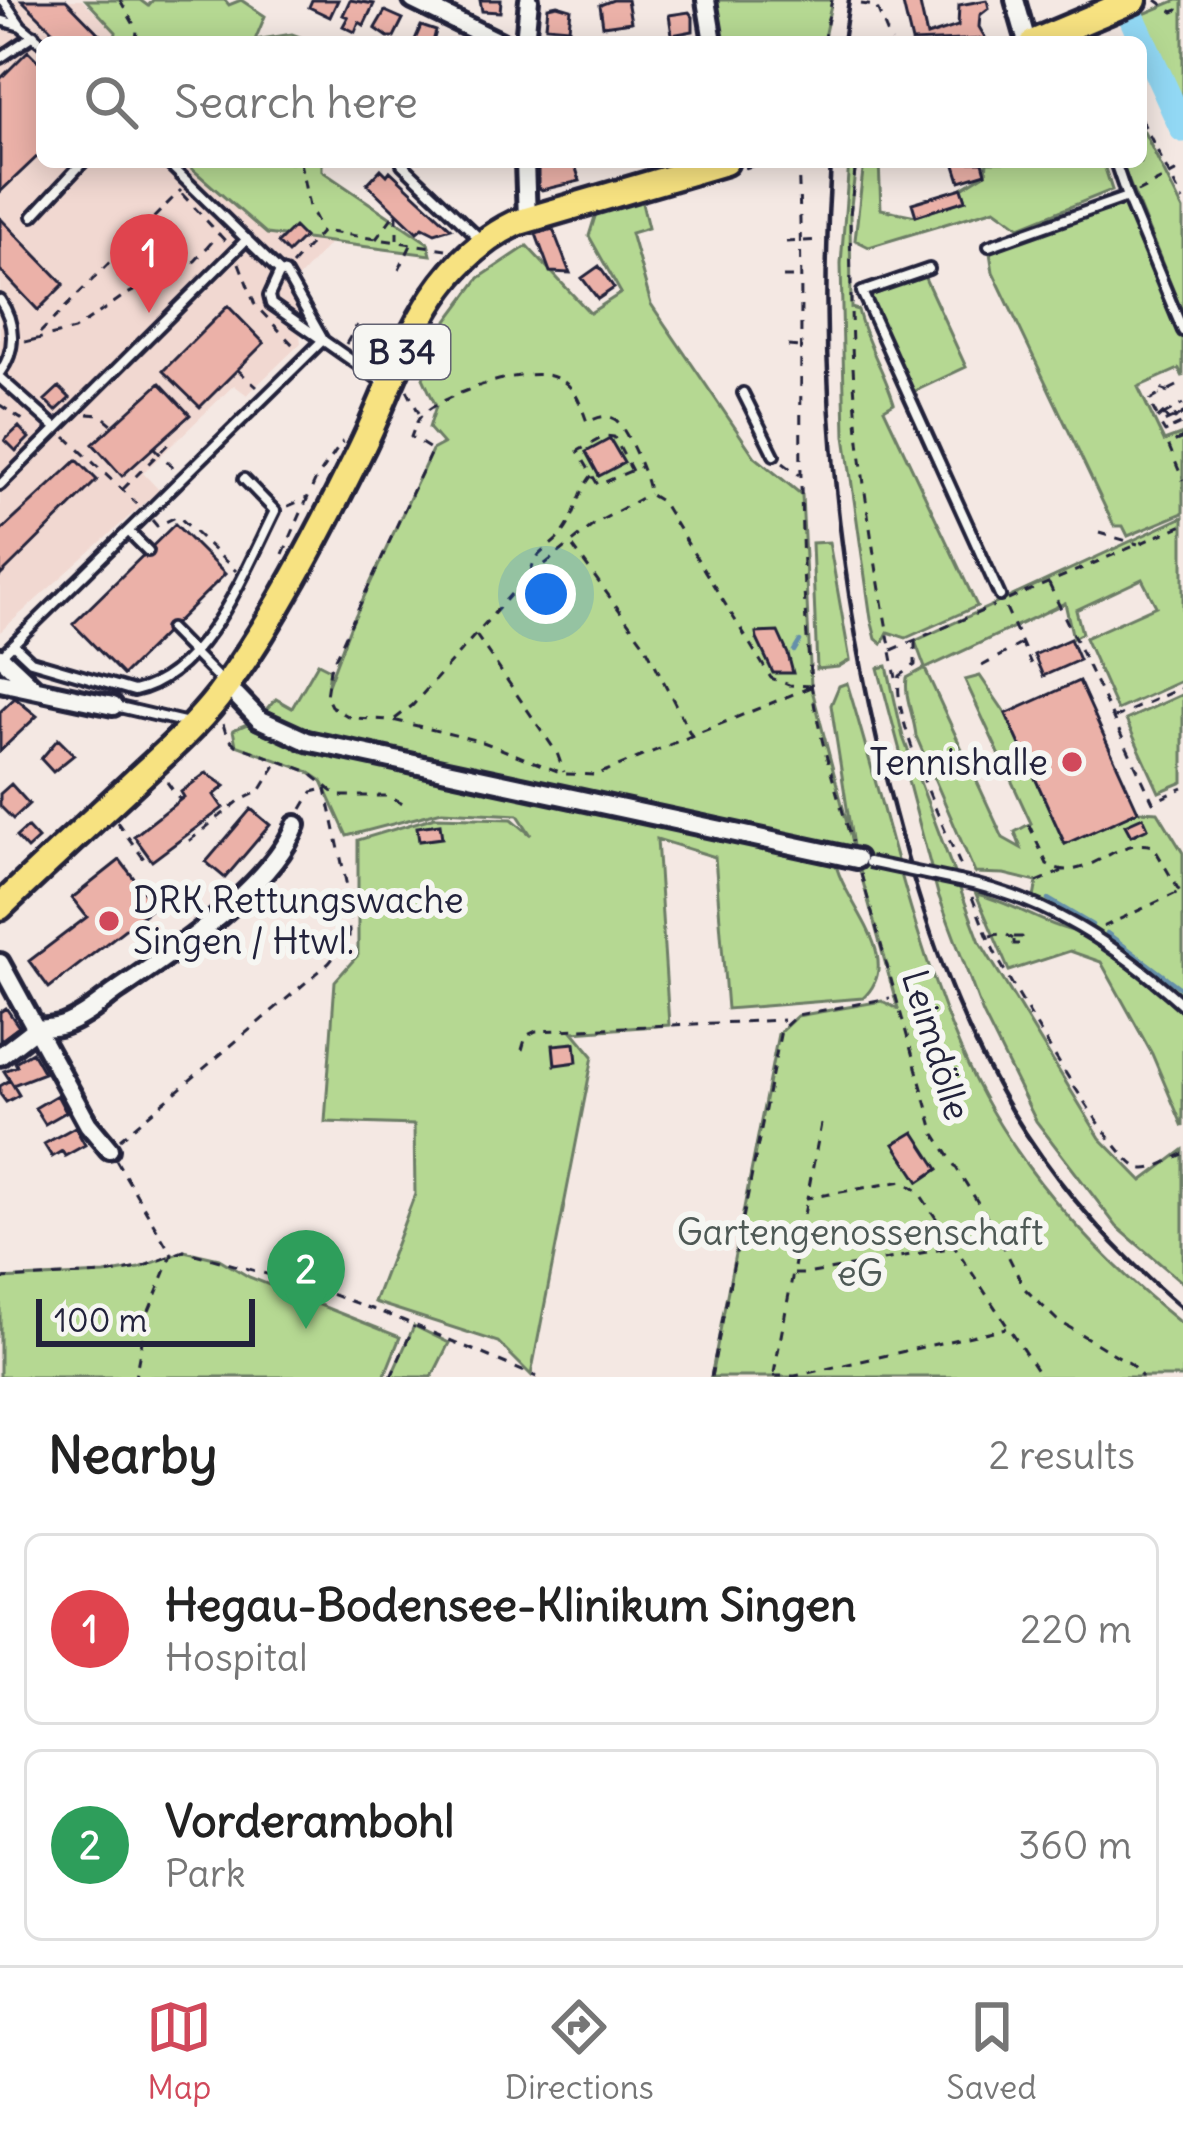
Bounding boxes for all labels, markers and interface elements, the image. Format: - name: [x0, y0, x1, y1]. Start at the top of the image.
- search box: [36, 36, 1147, 168]
- icon: search: [78, 69, 144, 135]
- text: Search here: [174, 74, 418, 130]
- pin: 1: [110, 214, 188, 313]
- road number: B 34: [354, 325, 450, 379]
- your location: [516, 564, 576, 624]
- place label: Tennishalle: [869, 740, 1048, 785]
- marker: Tennishalle: [1059, 749, 1085, 775]
- place label: DRK Rettungswache Singen / Htwl.: [133, 878, 464, 964]
- marker: DRK Rettungswache Singen / Htwl.: [96, 908, 122, 934]
- street label: Leimdölle: [892, 965, 980, 1125]
- park label: Gartengenossenschaft eG: [677, 1210, 1043, 1296]
- pin: 2: [267, 1230, 345, 1329]
- scale bar: [36, 1293, 255, 1346]
- text: 100 m: [54, 1299, 147, 1341]
- text: Nearby: [48, 1423, 217, 1487]
- text: 2 results: [988, 1431, 1135, 1480]
- text: Hegau-Bodensee-Klinikum Singen: [165, 1577, 856, 1633]
- text: 1: [82, 1605, 98, 1654]
- text: 220 m: [1020, 1605, 1132, 1654]
- text: Hospital: [165, 1633, 308, 1682]
- text: Vorderambohl: [165, 1793, 454, 1849]
- text: 2: [79, 1821, 101, 1870]
- text: 360 m: [1018, 1821, 1132, 1870]
- text: Park: [165, 1849, 246, 1898]
- tab: Map: [146, 1994, 212, 2108]
- tab: Directions: [505, 1994, 654, 2108]
- tab: Saved: [946, 1994, 1037, 2108]

